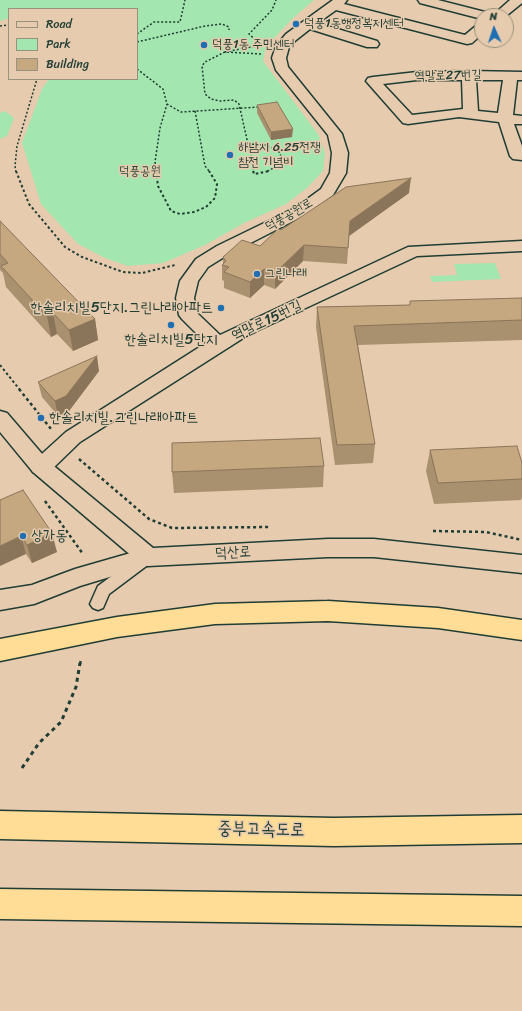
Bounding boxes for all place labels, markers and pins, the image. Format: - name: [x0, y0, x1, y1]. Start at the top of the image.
- place label: 덕풍1동행정복지센터: [304, 16, 404, 32]
- marker: 덕풍1동행정복지센터: [291, 19, 301, 29]
- place label: 덕풍1동 주민센터: [212, 37, 294, 53]
- marker: 덕풍1동 주민센터: [199, 40, 209, 50]
- place label: 하남시 6.25전쟁 참전 기념비: [238, 140, 320, 171]
- marker: 하남시 6.25전쟁 참전 기념비: [225, 150, 235, 160]
- place label: 그린나래: [265, 266, 307, 282]
- marker: 그린나래: [252, 269, 262, 279]
- place label: 한솔리치빌5단지.그린나래아파트: [30, 299, 213, 317]
- marker: 한솔리치빌5단지.그린나래아파트: [216, 303, 226, 313]
- marker: 한솔리치빌5단지: [166, 320, 176, 330]
- place label: 한솔리치빌5단지: [124, 331, 218, 349]
- place label: 한솔리치빌.그린나래아파트: [49, 409, 198, 427]
- marker: 한솔리치빌.그린나래아파트: [36, 413, 46, 423]
- place label: 상가동: [31, 527, 67, 545]
- marker: 상가동: [18, 531, 28, 541]

